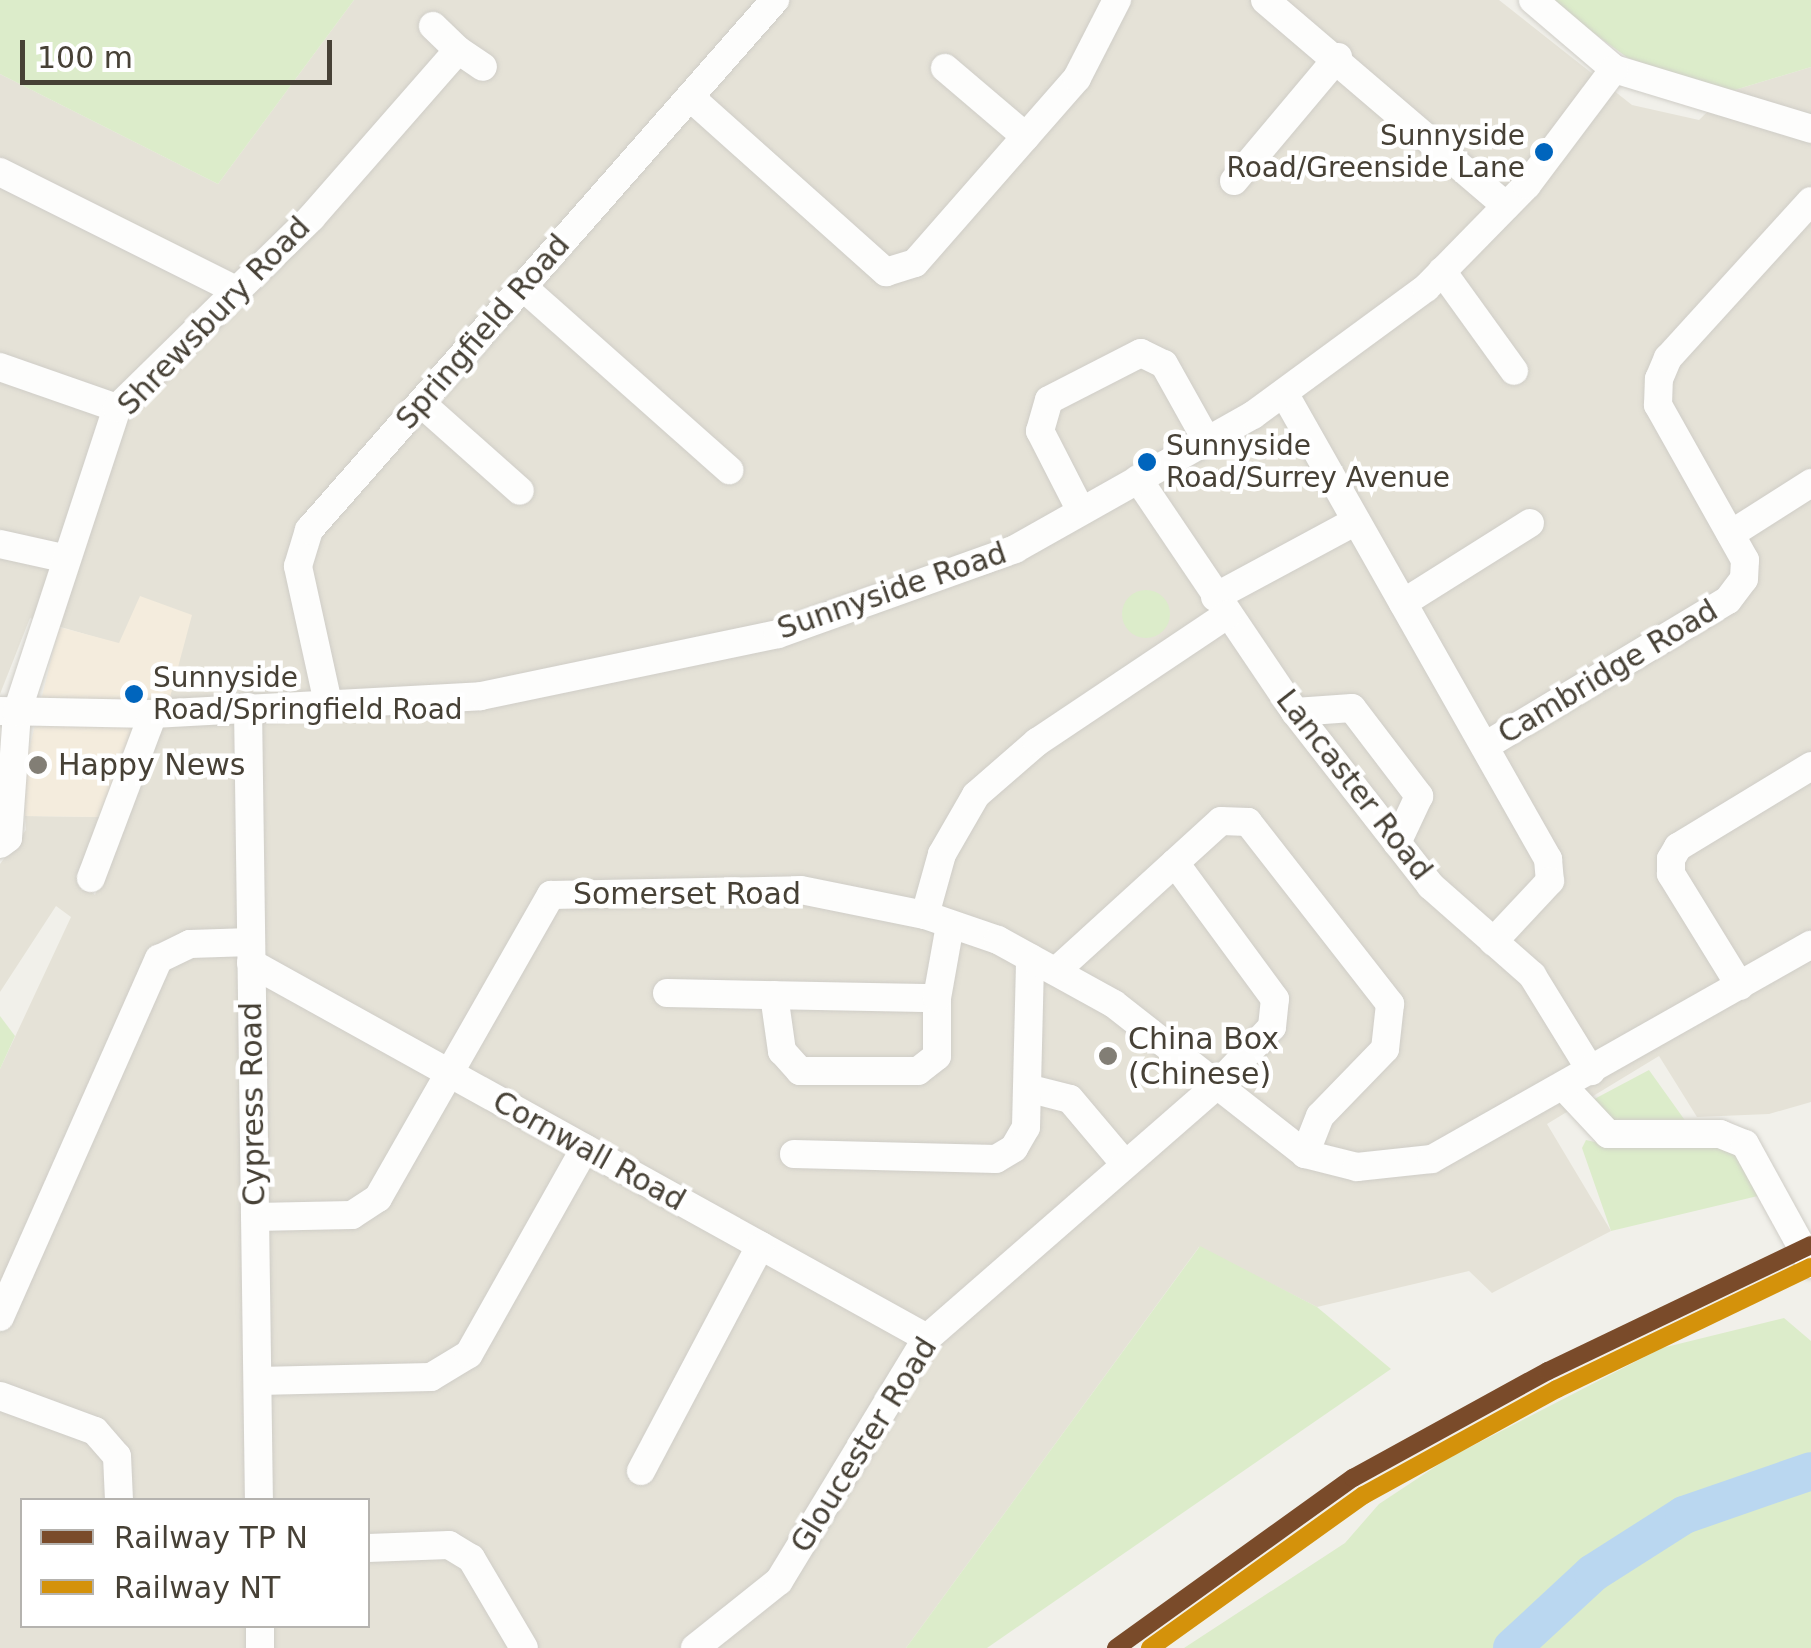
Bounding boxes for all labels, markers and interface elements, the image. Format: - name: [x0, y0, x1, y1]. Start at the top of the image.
- scale bar: [25, 20, 338, 82]
- text: 100 m: [37, 40, 133, 75]
- place label: Sunnyside Road/Greenside Lane: [1227, 119, 1525, 185]
- marker: Sunnyside Road/Greenside Lane: [1534, 142, 1554, 162]
- street label: Shrewsbury Road: [110, 210, 318, 422]
- street label: Springfield Road: [389, 227, 577, 437]
- place label: Sunnyside Road/Surrey Avenue: [1166, 429, 1450, 495]
- marker: Sunnyside Road/Surrey Avenue: [1137, 452, 1157, 472]
- street label: Sunnyside Road: [773, 535, 1011, 647]
- street label: Cambridge Road: [1492, 592, 1724, 752]
- place label: Sunnyside Road/Springfield Road: [153, 661, 463, 727]
- street label: Lancaster Road: [1268, 683, 1440, 887]
- marker: Sunnyside Road/Springfield Road: [124, 684, 144, 704]
- place label: Happy News: [58, 747, 245, 783]
- marker: Happy News: [27, 754, 49, 776]
- street label: Somerset Road: [573, 876, 801, 912]
- street label: Cypress Road: [233, 1002, 273, 1206]
- place label: China Box (Chinese): [1128, 1021, 1279, 1092]
- marker: China Box (Chinese): [1097, 1045, 1119, 1067]
- street label: Cornwall Road: [486, 1083, 692, 1219]
- street label: Gloucester Road: [783, 1331, 945, 1559]
- legend: [20, 1498, 370, 1628]
- text: Railway TP N: [114, 1520, 308, 1555]
- text: Railway NT: [114, 1570, 280, 1605]

